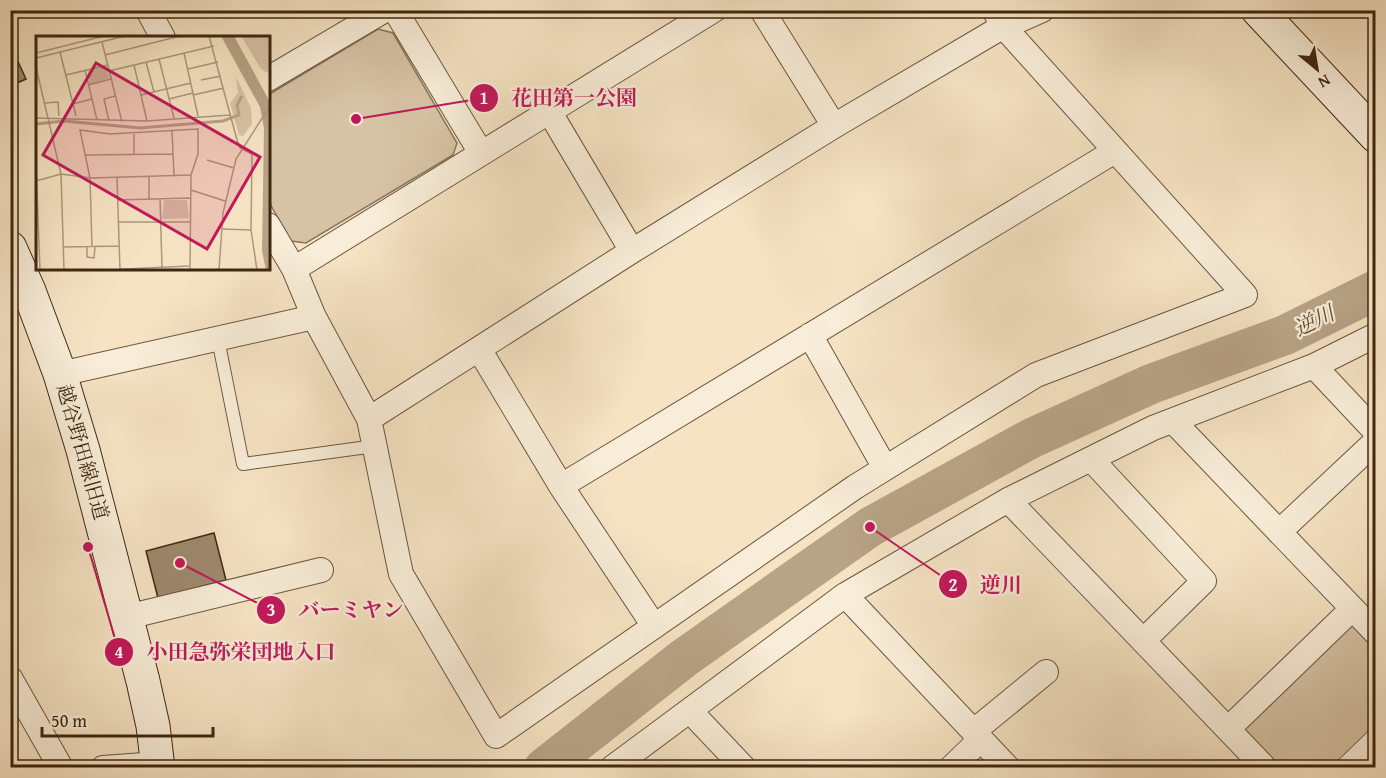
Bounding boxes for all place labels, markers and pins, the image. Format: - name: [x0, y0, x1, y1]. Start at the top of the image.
- callout: 花田第一公園: [469, 78, 649, 117]
- callout: 逆川: [938, 565, 1034, 604]
- callout: バーミヤン: [256, 591, 415, 630]
- callout: 小田急弥栄団地入口: [104, 633, 347, 672]

